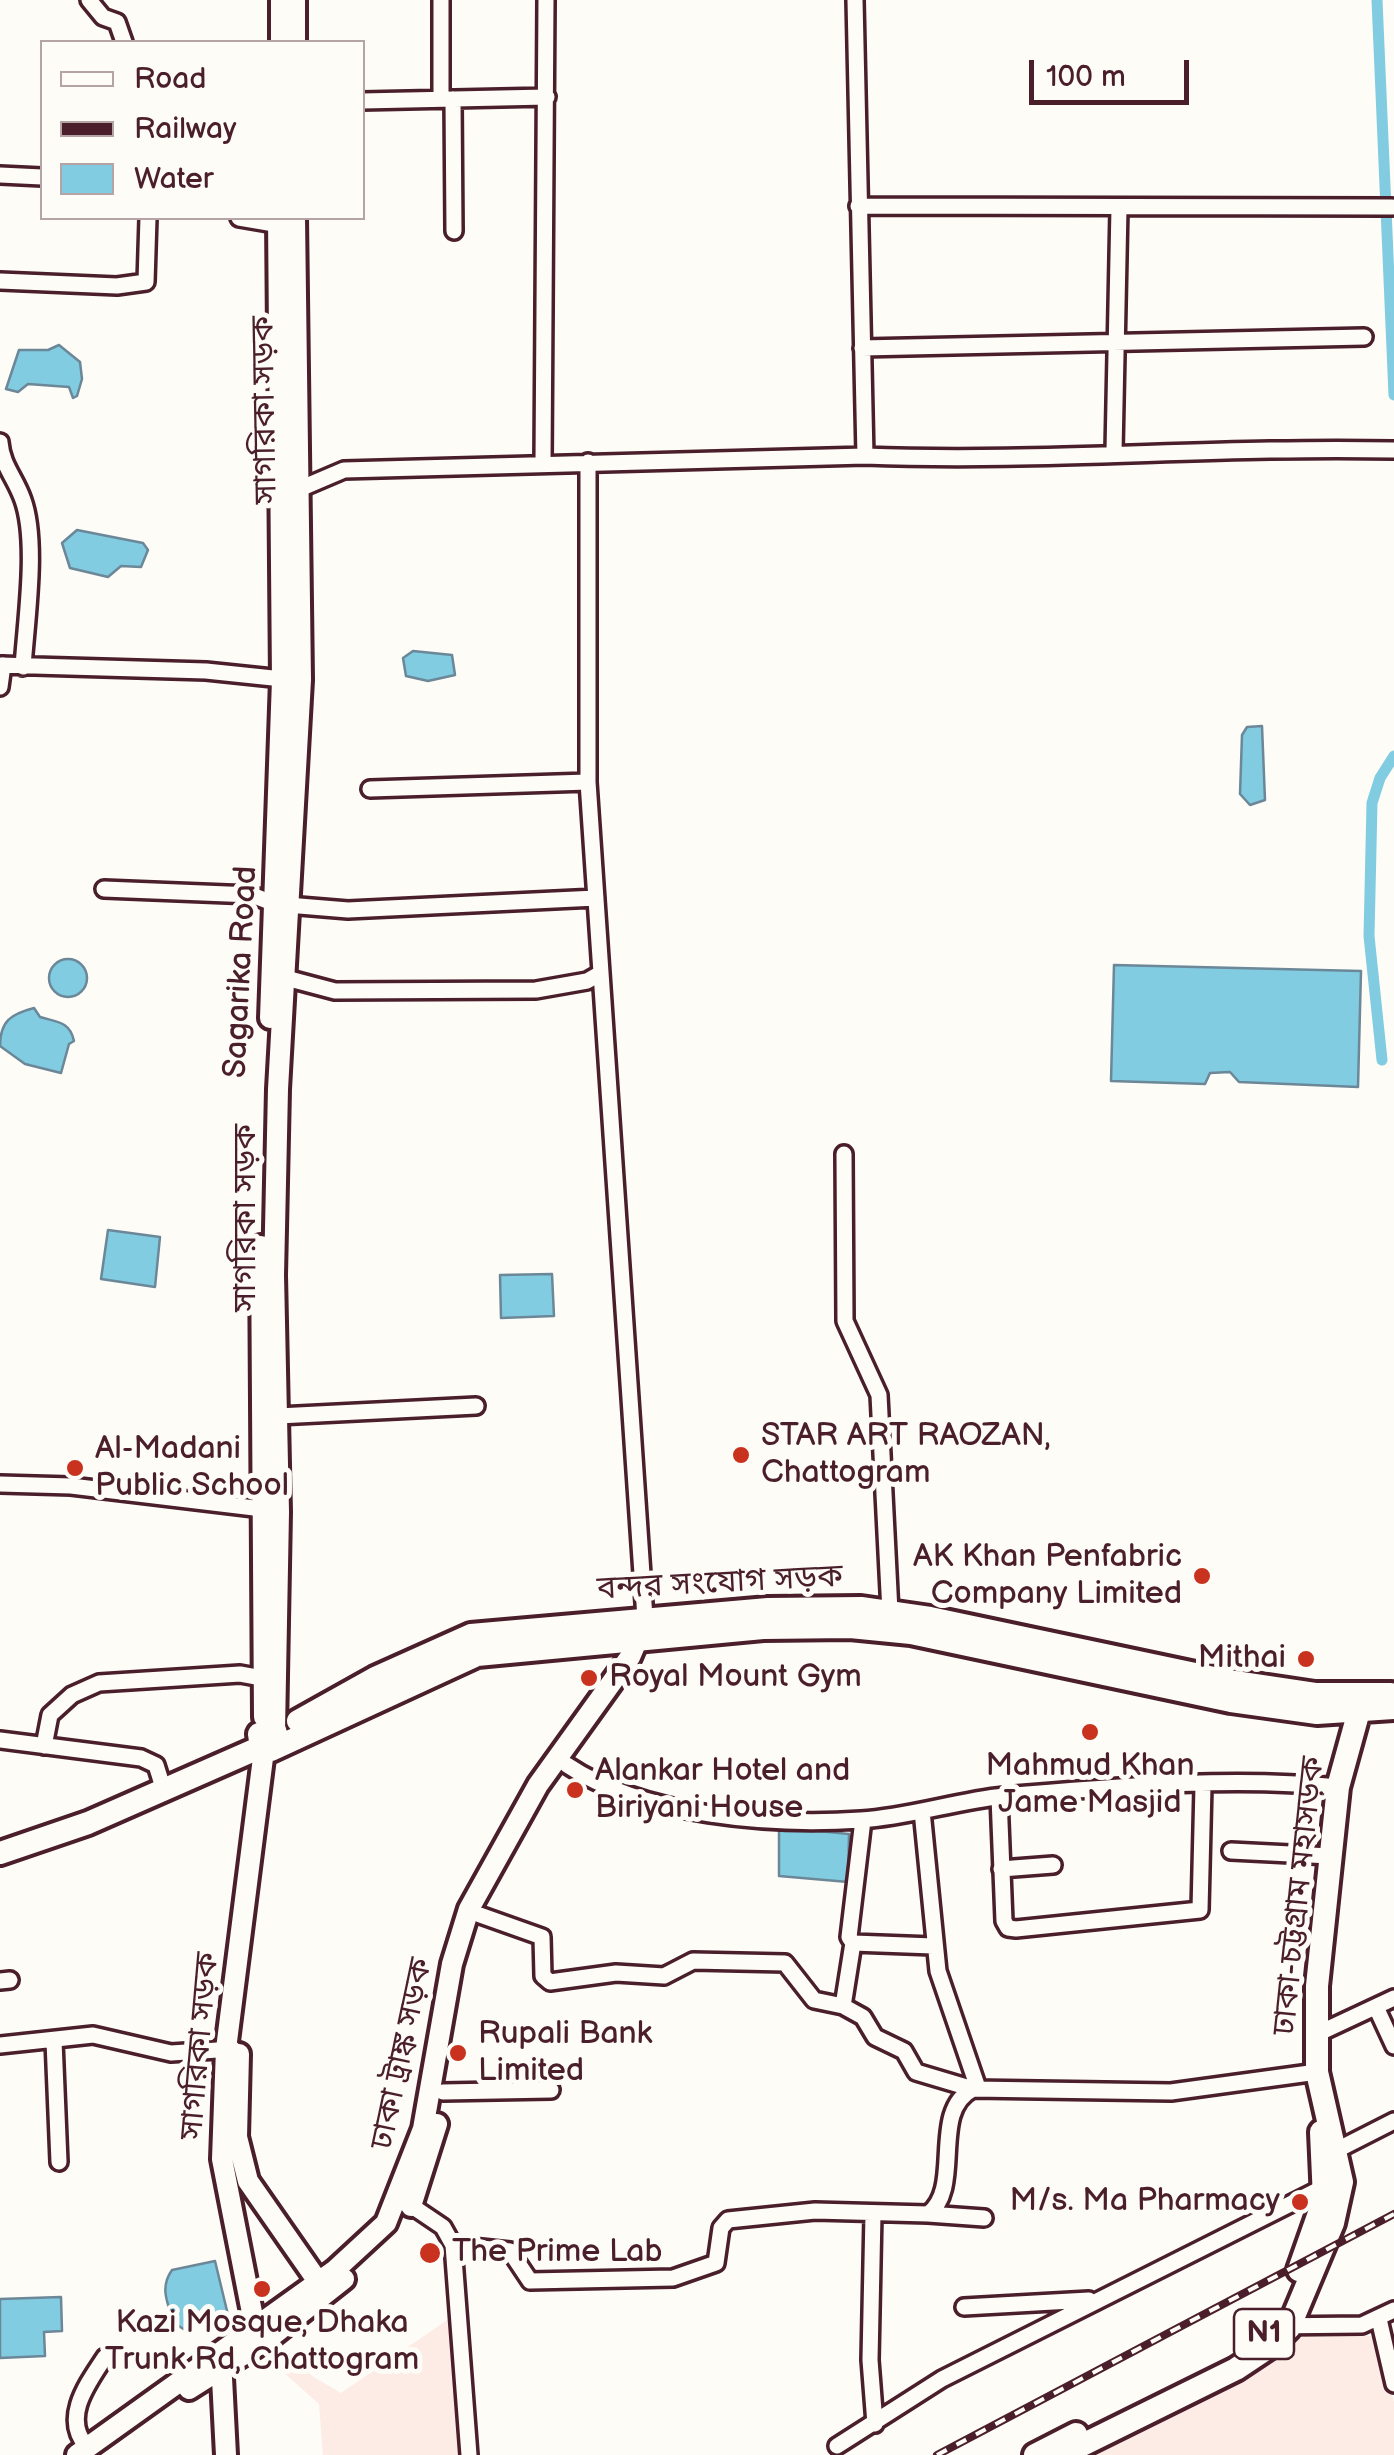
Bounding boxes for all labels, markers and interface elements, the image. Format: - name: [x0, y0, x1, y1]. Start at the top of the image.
- legend: [40, 40, 365, 220]
- scale bar: [1034, 40, 1194, 102]
- text: 100 m: [1046, 59, 1126, 95]
- text: Road: [134, 61, 207, 97]
- text: Railway: [134, 111, 236, 147]
- text: Water: [134, 161, 214, 197]
- street label: সাগরিকা সড়ক: [245, 316, 287, 504]
- street label: Sagarika Road: [217, 865, 267, 1079]
- street label: সাগরিকা সড়ক: [228, 1124, 266, 1312]
- place label: STAR ART RAOZAN, Chattogram: [761, 1418, 1051, 1493]
- place label: Al-Madani Public School: [95, 1431, 289, 1506]
- marker: STAR ART RAOZAN, Chattogram: [730, 1444, 752, 1466]
- marker: Al-Madani Public School: [64, 1457, 86, 1479]
- place label: AK Khan Penfabric Company Limited: [913, 1539, 1182, 1614]
- street label: বন্দর সংযোগ সড়ক: [596, 1558, 844, 1610]
- marker: AK Khan Penfabric Company Limited: [1191, 1565, 1213, 1587]
- place label: Mithai: [1198, 1640, 1286, 1678]
- marker: Mithai: [1295, 1648, 1317, 1670]
- place label: Royal Mount Gym: [609, 1659, 862, 1697]
- marker: Royal Mount Gym: [578, 1667, 600, 1689]
- marker: Mahmud Khan Jame Masjid: [1079, 1721, 1101, 1743]
- place label: Mahmud Khan Jame Masjid: [985, 1748, 1195, 1823]
- place label: Alankar Hotel and Biriyani House: [595, 1753, 850, 1828]
- street label: ঢাকা-চট্টগ্রাম মহাসড়ক: [1266, 1755, 1334, 2037]
- marker: Alankar Hotel and Biriyani House: [564, 1779, 586, 1801]
- street label: সাগরিকা সড়ক: [174, 1951, 228, 2141]
- street label: ঢাকা ট্রাঙ্ক সড়ক: [364, 1955, 442, 2153]
- place label: Rupali Bank Limited: [478, 2016, 652, 2091]
- marker: Rupali Bank Limited: [447, 2042, 469, 2064]
- place label: M/s. Ma Pharmacy: [1010, 2183, 1280, 2221]
- marker: M/s. Ma Pharmacy: [1289, 2191, 1311, 2213]
- place label: The Prime Lab: [452, 2234, 662, 2272]
- marker: The Prime Lab: [417, 2240, 443, 2266]
- marker: Kazi Mosque, Dhaka Trunk Rd, Chattogram: [251, 2278, 273, 2300]
- place label: Kazi Mosque, Dhaka Trunk Rd, Chattogram: [105, 2305, 419, 2380]
- road number: N1: [1234, 2309, 1294, 2359]

